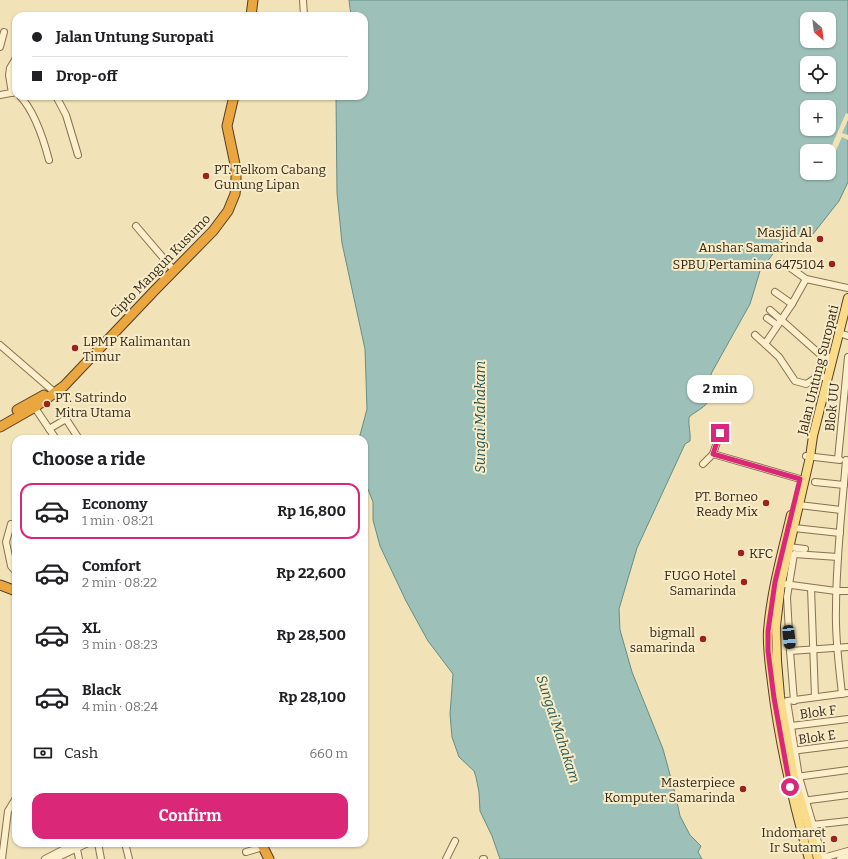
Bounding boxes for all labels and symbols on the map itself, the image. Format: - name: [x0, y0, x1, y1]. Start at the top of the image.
- north arrow: [800, 12, 836, 48]
- place label: PT. Telkom Cabang Gunung Lipan: [214, 162, 326, 192]
- marker: PT. Telkom Cabang Gunung Lipan: [201, 171, 211, 181]
- street label: Cipto Mangun Kusumo: [107, 211, 213, 321]
- place label: Masjid Al Anshar Samarinda: [699, 225, 812, 255]
- marker: Masjid Al Anshar Samarinda: [815, 234, 825, 244]
- place label: SPBU Pertamina 6475104: [673, 257, 824, 272]
- marker: SPBU Pertamina 6475104: [827, 259, 837, 269]
- street label: Jalan Untung Suropati: [794, 303, 841, 438]
- place label: LPMP Kalimantan Timur: [83, 334, 191, 364]
- marker: LPMP Kalimantan Timur: [70, 343, 80, 353]
- water label: Sungai Mahakam: [472, 361, 489, 473]
- callout: 2 min: [687, 375, 753, 403]
- street label: Blok UU: [822, 382, 842, 432]
- place label: PT. Satrindo Mitra Utama: [55, 390, 131, 420]
- marker: PT. Satrindo Mitra Utama: [42, 399, 52, 409]
- route end: [711, 424, 729, 442]
- place label: PT. Borneo Ready Mix: [694, 489, 758, 519]
- marker: PT. Borneo Ready Mix: [761, 498, 771, 508]
- place label: KFC: [749, 546, 773, 561]
- marker: KFC: [736, 548, 746, 558]
- place label: FUGO Hotel Samarinda: [664, 568, 736, 598]
- marker: FUGO Hotel Samarinda: [739, 577, 749, 587]
- car: [782, 624, 796, 650]
- place label: bigmall samarinda: [630, 625, 695, 655]
- marker: bigmall samarinda: [698, 634, 708, 644]
- water label: Sungai Mahakam: [533, 673, 583, 785]
- street label: Blok F: [799, 702, 837, 722]
- street label: Blok E: [797, 727, 837, 747]
- place label: Masterpiece Komputer Samarinda: [604, 775, 735, 805]
- route start: [781, 778, 799, 796]
- marker: Masterpiece Komputer Samarinda: [738, 784, 748, 794]
- place label: Indomaret Ir Sutami: [761, 825, 826, 855]
- marker: Indomaret Ir Sutami: [829, 834, 839, 844]

